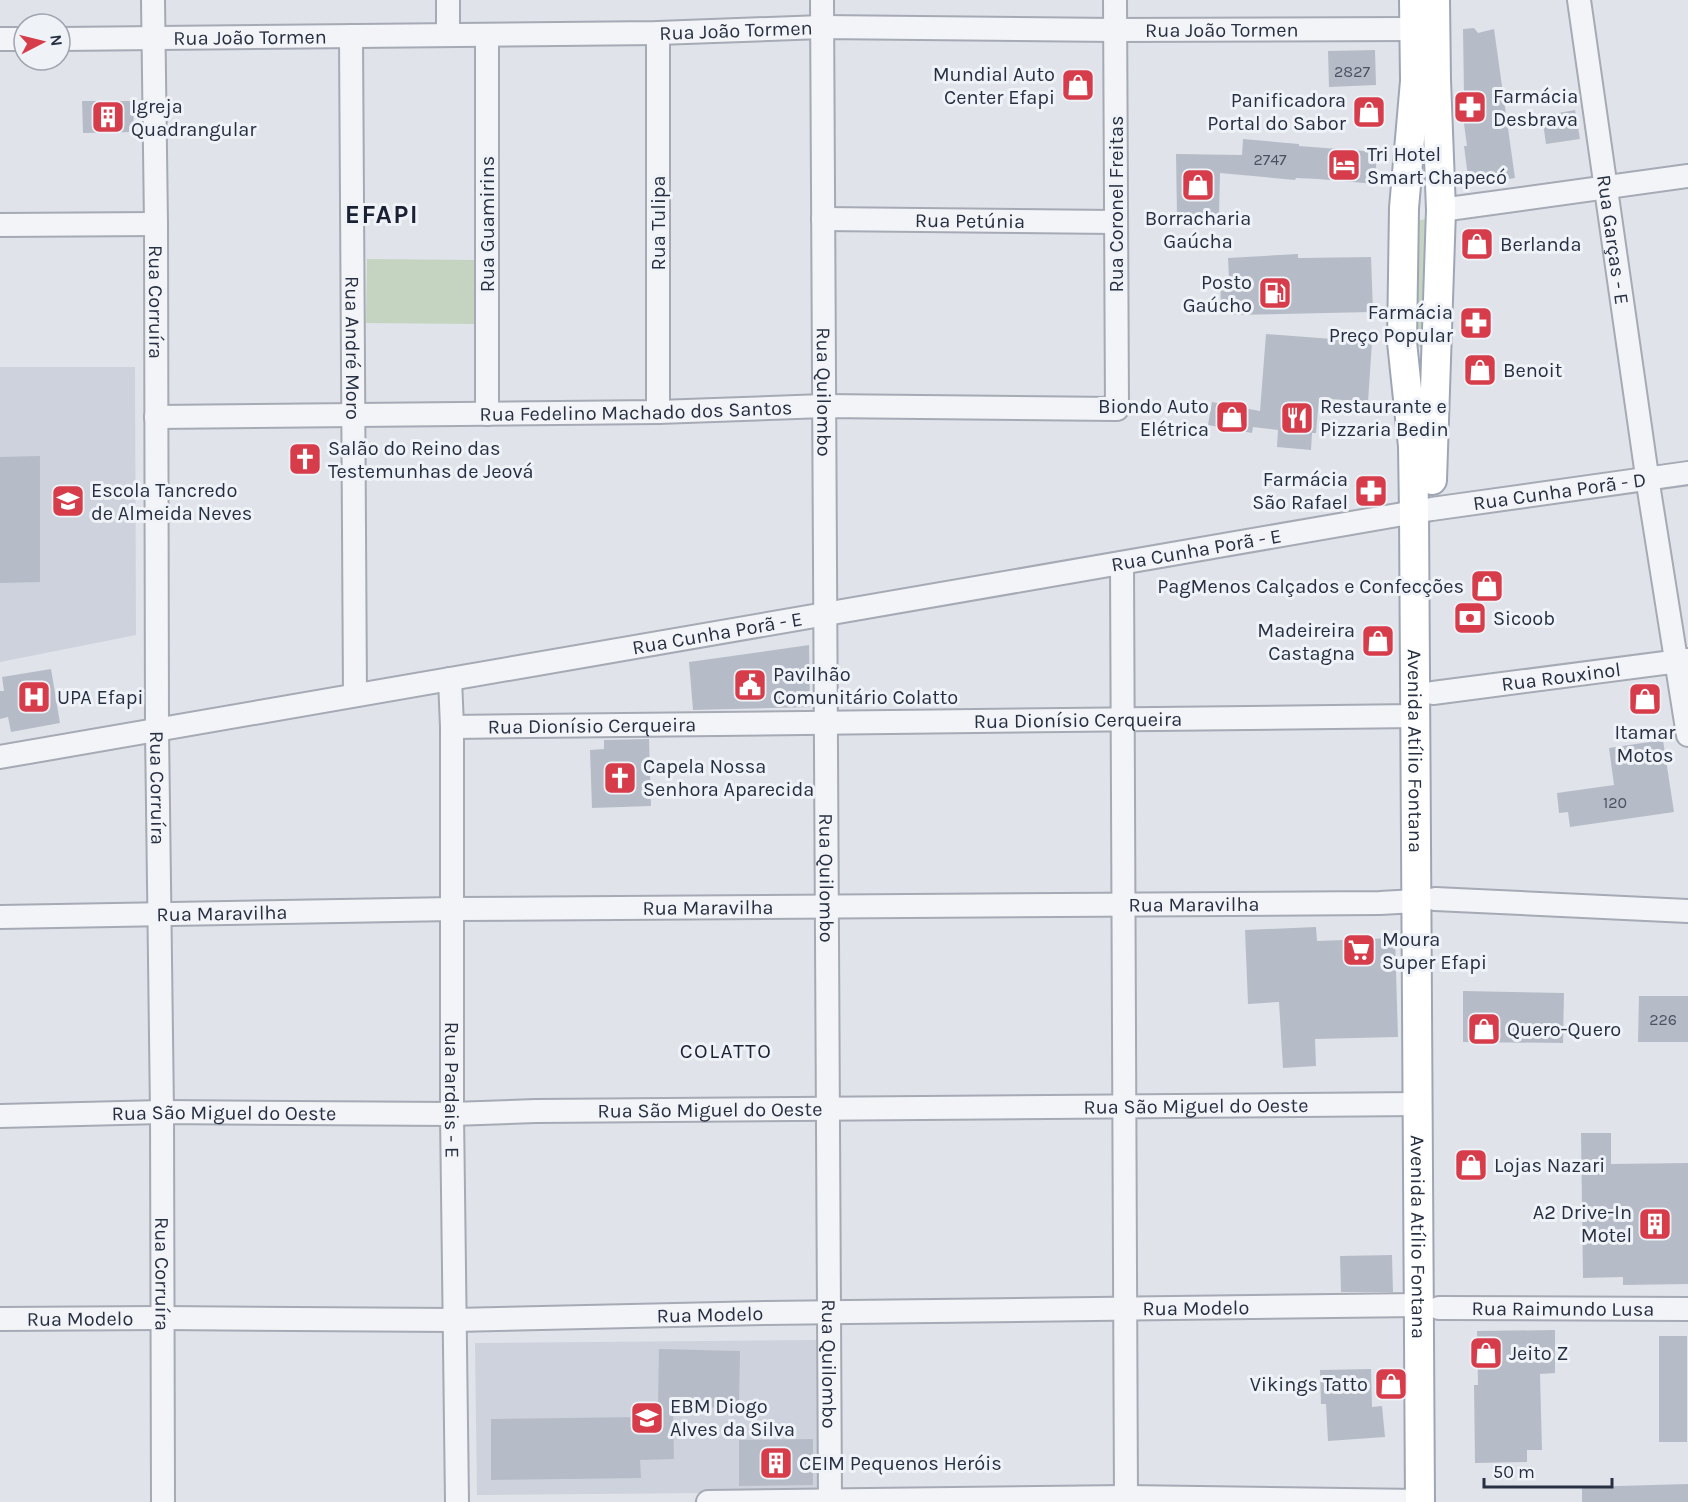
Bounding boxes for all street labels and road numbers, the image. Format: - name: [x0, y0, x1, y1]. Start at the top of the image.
- street label: Rua João Tormen: [659, 16, 813, 45]
- street label: Rua João Tormen: [1145, 18, 1299, 42]
- street label: Rua João Tormen: [173, 25, 327, 50]
- street label: Rua Coronel Freitas: [1105, 115, 1128, 293]
- street label: Rua Guamirins: [476, 156, 499, 292]
- street label: Rua Garças - E: [1592, 173, 1633, 306]
- street label: Rua Tulipa: [647, 175, 670, 271]
- street label: Rua Petúnia: [915, 209, 1025, 233]
- street label: Rua Corruíra: [144, 245, 167, 359]
- street label: Rua André Moro: [340, 276, 364, 420]
- street label: Rua Quilombo: [812, 327, 835, 457]
- street label: Rua Fedelino Machado dos Santos: [479, 396, 793, 426]
- street label: Rua Cunha Porã - D: [1472, 468, 1647, 515]
- street label: Rua Cunha Porã - E: [1109, 524, 1283, 576]
- street label: Rua Cunha Porã - E: [630, 607, 804, 659]
- street label: Avenida Atílio Fontana: [1403, 649, 1427, 853]
- street label: Rua Rouxinol: [1500, 658, 1622, 696]
- street label: Rua Dionísio Cerqueira: [974, 708, 1182, 733]
- street label: Rua Dionísio Cerqueira: [488, 713, 696, 739]
- street label: Rua Corruíra: [145, 731, 170, 845]
- street label: Rua Quilombo: [814, 813, 838, 943]
- street label: Rua Maravilha: [1128, 893, 1260, 917]
- street label: Rua Maravilha: [642, 896, 774, 920]
- street label: Rua Maravilha: [156, 901, 288, 926]
- street label: Rua Pardais - E: [440, 1022, 464, 1158]
- street label: Rua São Miguel do Oeste: [1083, 1094, 1308, 1119]
- street label: Rua São Miguel do Oeste: [597, 1098, 822, 1123]
- street label: Rua São Miguel do Oeste: [111, 1101, 337, 1125]
- street label: Avenida Atílio Fontana: [1406, 1135, 1430, 1339]
- street label: Rua Corruíra: [150, 1217, 174, 1331]
- street label: Rua Modelo: [1142, 1296, 1249, 1320]
- street label: Rua Raimundo Lusa: [1472, 1297, 1654, 1321]
- street label: Rua Quilombo: [817, 1299, 841, 1429]
- street label: Rua Modelo: [656, 1302, 764, 1327]
- street label: Rua Modelo: [27, 1307, 133, 1331]

